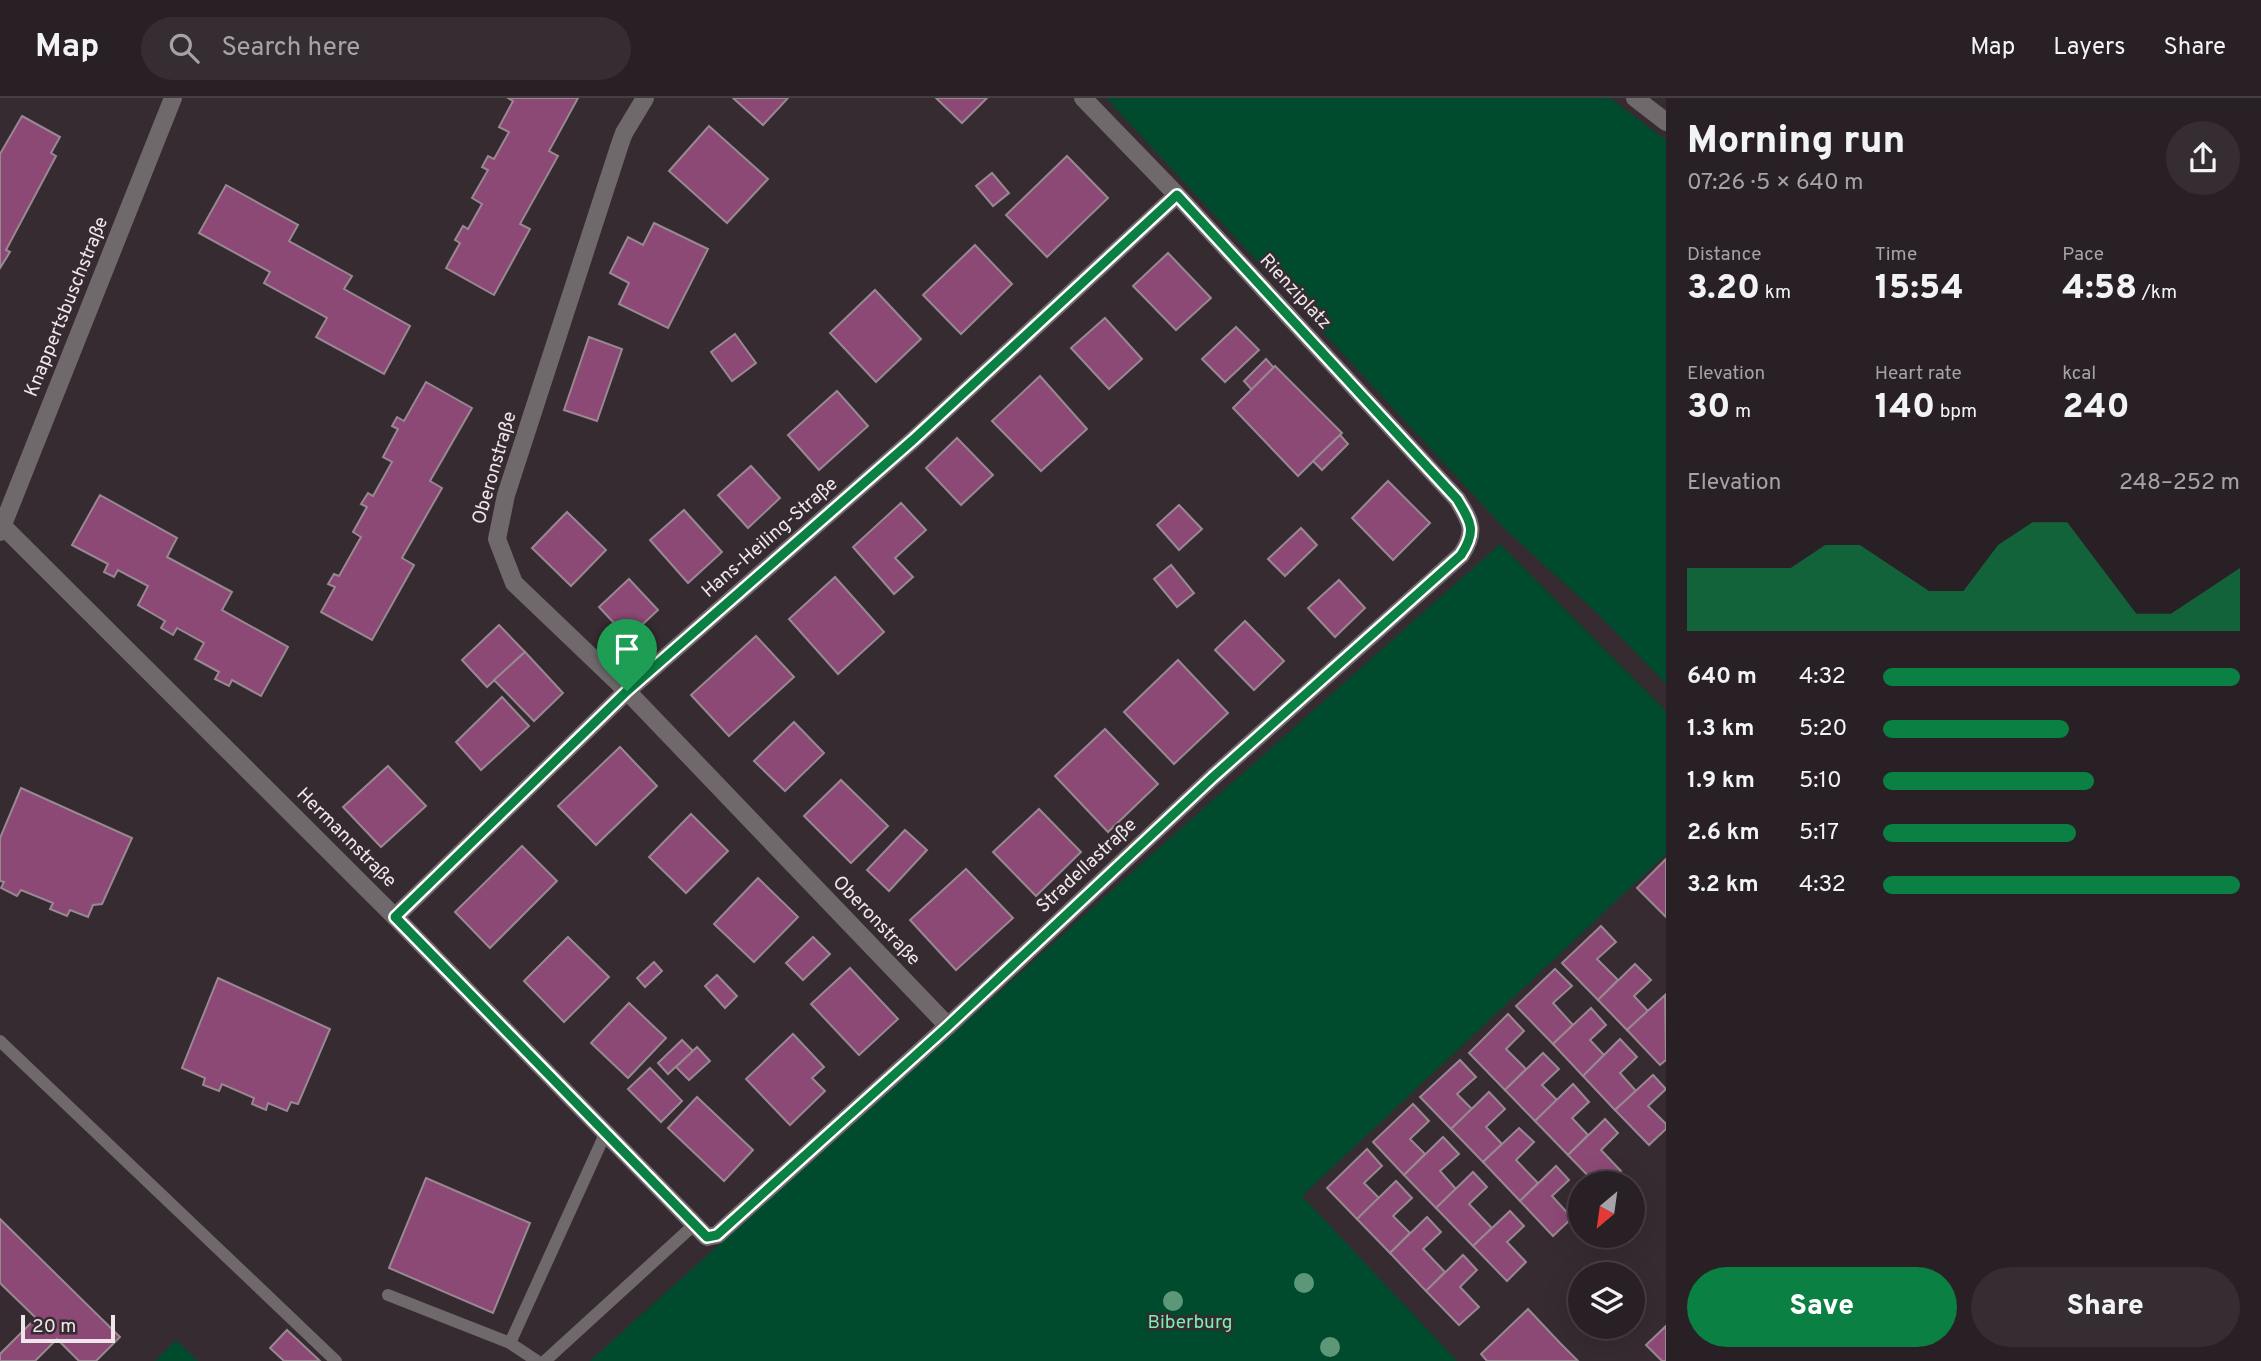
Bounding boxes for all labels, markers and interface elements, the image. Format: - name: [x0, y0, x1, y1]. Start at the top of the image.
- search box: [141, 17, 631, 80]
- text: Map: [35, 27, 99, 69]
- icon: search: [165, 29, 203, 67]
- text: Search here: [221, 32, 360, 65]
- text: Map: [1970, 33, 2015, 63]
- text: Layers: [2053, 33, 2125, 63]
- text: Share: [2163, 33, 2226, 63]
- text: Morning run: [1687, 118, 1905, 167]
- button: share: [2166, 121, 2240, 195]
- text: 07:26 · 5 × 640 m: [1687, 169, 1864, 198]
- street label: Knappertsbuschstraße: [20, 213, 114, 401]
- text: Distance: [1687, 243, 1762, 267]
- text: Time: [1875, 243, 1917, 267]
- text: Pace: [2062, 243, 2104, 267]
- street label: Rienziplatz: [1254, 249, 1336, 335]
- text: 3.20: [1687, 267, 1760, 311]
- text: 15:54: [1875, 267, 1964, 311]
- text: 4:58: [2062, 267, 2137, 311]
- text: km: [1760, 281, 1791, 305]
- text: /km: [2137, 281, 2177, 305]
- text: Elevation: [1687, 362, 1765, 386]
- text: Heart rate: [1875, 362, 1962, 386]
- text: kcal: [2062, 362, 2096, 386]
- text: 30: [1687, 386, 1731, 430]
- text: 140: [1875, 386, 1935, 430]
- text: 240: [2062, 386, 2130, 430]
- text: m: [1731, 400, 1751, 424]
- text: bpm: [1935, 400, 1977, 424]
- street label: Oberonstraße: [467, 409, 523, 527]
- text: Elevation: [1687, 469, 1782, 498]
- text: 248–252 m: [2119, 469, 2240, 498]
- street label: Hans-Heiling-Straße: [697, 472, 843, 604]
- pin: [597, 619, 657, 691]
- icon: arrive: [608, 630, 646, 668]
- text: 640 m: [1687, 663, 1757, 692]
- text: 4:32: [1799, 663, 1846, 692]
- text: 1.3 km: [1687, 715, 1754, 744]
- text: 5:20: [1799, 715, 1847, 744]
- text: 1.9 km: [1687, 767, 1755, 796]
- text: 5:10: [1799, 767, 1842, 796]
- street label: Hermannstraße: [291, 783, 401, 893]
- street label: Stradellastraße: [1032, 813, 1142, 919]
- text: 2.6 km: [1687, 819, 1760, 848]
- text: 5:17: [1799, 819, 1839, 848]
- street label: Oberonstraße: [827, 871, 925, 971]
- text: 3.2 km: [1687, 871, 1759, 900]
- text: 4:32: [1799, 871, 1846, 900]
- north arrow: [1568, 1171, 1645, 1248]
- map controls: [1568, 1171, 1645, 1339]
- button: layers: [1568, 1262, 1645, 1339]
- button: Save: [1687, 1267, 1957, 1347]
- button: Share: [1971, 1267, 2240, 1347]
- park label: Biberburg: [1147, 1311, 1233, 1335]
- scale bar: [21, 1312, 116, 1344]
- text: 20 m: [32, 1315, 76, 1339]

